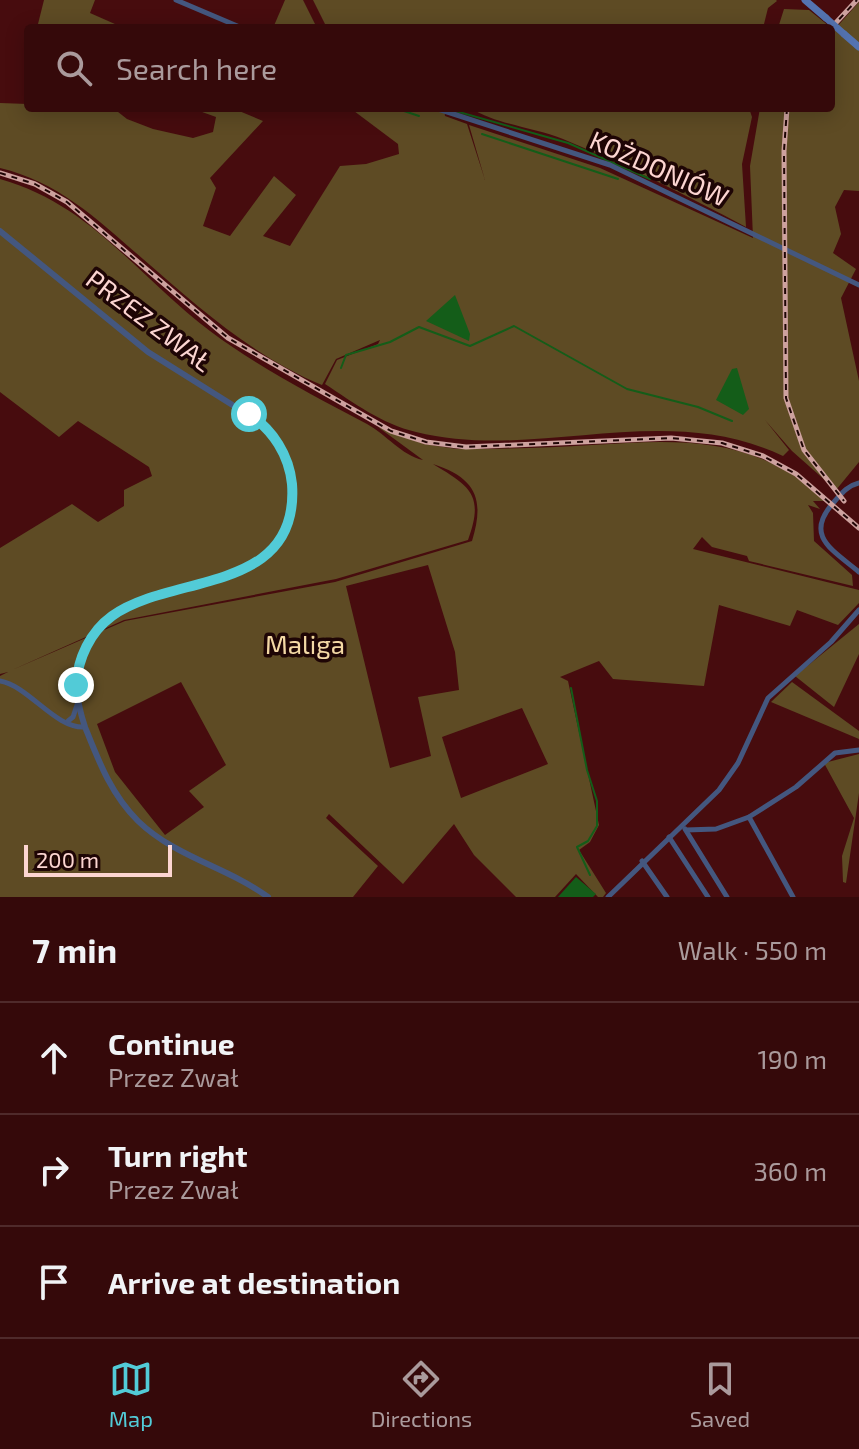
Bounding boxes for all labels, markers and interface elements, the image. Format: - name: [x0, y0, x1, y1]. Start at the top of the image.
- search box: [24, 24, 835, 112]
- icon: search: [52, 46, 96, 90]
- text: Search here: [116, 50, 277, 86]
- street label: KOŻDONIÓW: [585, 123, 734, 212]
- street label: PRZEZ ZWAŁ: [81, 262, 219, 377]
- route start: [231, 396, 267, 432]
- park label: Maliga: [265, 628, 345, 659]
- route end: [58, 667, 94, 703]
- scale bar: [24, 841, 172, 877]
- text: 200 m: [36, 846, 99, 872]
- text: 7 min: [32, 929, 117, 970]
- text: Walk · 550 m: [678, 934, 827, 965]
- text: Continue: [108, 1025, 235, 1061]
- icon: ahead: [32, 1036, 76, 1080]
- text: 190 m: [758, 1043, 827, 1074]
- text: Przez Zwał: [108, 1061, 239, 1092]
- text: Turn right: [108, 1137, 248, 1173]
- icon: right: [32, 1148, 76, 1192]
- text: 360 m: [753, 1155, 827, 1186]
- text: Przez Zwał: [108, 1173, 239, 1204]
- icon: arrive: [32, 1260, 76, 1304]
- text: Arrive at destination: [108, 1264, 400, 1300]
- tab: Map: [109, 1357, 153, 1431]
- tab: Directions: [371, 1357, 472, 1431]
- tab: Saved: [690, 1357, 750, 1431]

